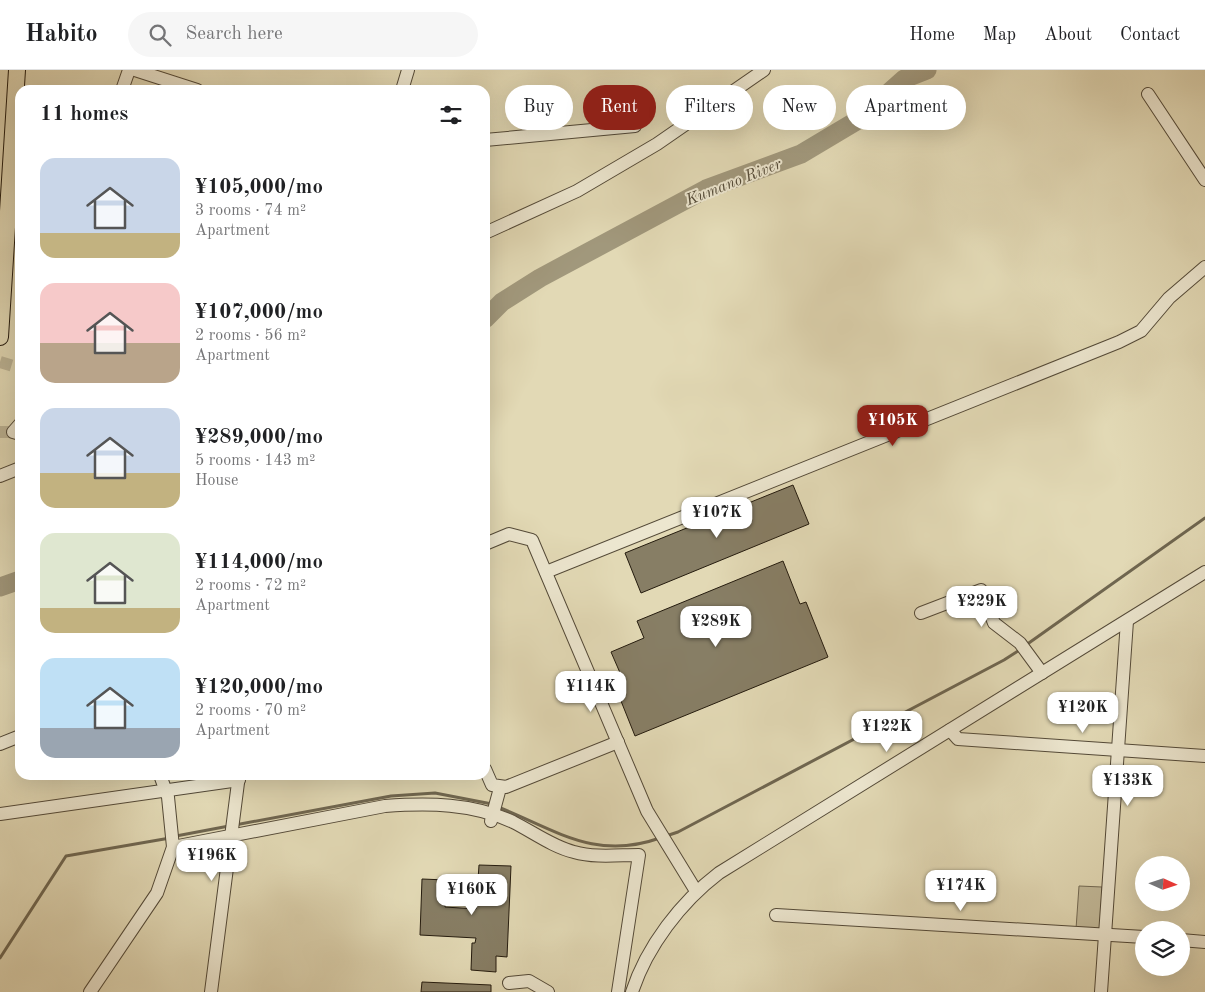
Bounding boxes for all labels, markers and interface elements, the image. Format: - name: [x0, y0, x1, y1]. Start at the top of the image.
- search box: [128, 12, 478, 57]
- icon: search: [146, 21, 174, 49]
- text: Habito: [25, 23, 98, 47]
- text: Search here: [186, 25, 283, 44]
- text: Home: [909, 26, 955, 44]
- text: Map: [983, 26, 1016, 44]
- text: About: [1044, 26, 1092, 44]
- text: Contact: [1120, 26, 1180, 44]
- chip: Buy: [505, 85, 573, 130]
- chip: Rent: [583, 85, 656, 130]
- chip: Filters: [666, 85, 753, 130]
- chip: New: [763, 85, 836, 130]
- chip: Apartment: [846, 85, 966, 130]
- icon: filters: [437, 101, 465, 129]
- text: 11 homes: [40, 104, 128, 125]
- water label: Kumano River: [683, 156, 785, 210]
- text: ¥105,000/mo: [195, 177, 323, 198]
- icon: home: [80, 178, 140, 238]
- text: 3 rooms · 74 m²: [195, 203, 306, 219]
- text: Apartment: [195, 223, 270, 239]
- text: ¥107,000/mo: [195, 302, 323, 323]
- icon: home: [80, 303, 140, 363]
- text: 2 rooms · 56 m²: [195, 328, 306, 344]
- text: Apartment: [195, 348, 270, 364]
- pin: ¥105K: [858, 404, 928, 447]
- text: ¥105K: [868, 413, 918, 429]
- text: ¥289,000/mo: [195, 427, 323, 448]
- icon: home: [80, 428, 140, 488]
- text: 5 rooms · 143 m²: [195, 453, 315, 469]
- text: House: [195, 473, 238, 489]
- pin: ¥107K: [682, 496, 752, 539]
- text: ¥107K: [692, 505, 742, 521]
- text: ¥114,000/mo: [195, 552, 323, 573]
- icon: home: [80, 553, 140, 613]
- text: 2 rooms · 72 m²: [195, 578, 306, 594]
- pin: ¥229K: [947, 586, 1017, 628]
- text: ¥229K: [957, 594, 1007, 610]
- text: Apartment: [195, 598, 270, 614]
- pin: ¥289K: [681, 606, 751, 648]
- text: ¥289K: [691, 614, 741, 630]
- pin: ¥114K: [556, 670, 626, 713]
- text: ¥120,000/mo: [195, 677, 323, 698]
- icon: home: [80, 678, 140, 738]
- text: ¥114K: [566, 679, 616, 695]
- pin: ¥120K: [1048, 692, 1118, 734]
- text: ¥120K: [1058, 700, 1108, 716]
- text: 2 rooms · 70 m²: [195, 703, 306, 719]
- pin: ¥122K: [852, 710, 922, 753]
- text: ¥122K: [862, 719, 912, 735]
- text: Apartment: [195, 723, 270, 739]
- pin: ¥133K: [1093, 764, 1163, 807]
- text: ¥133K: [1103, 773, 1153, 789]
- pin: ¥196K: [177, 840, 247, 882]
- text: ¥196K: [187, 848, 237, 864]
- north arrow: [1135, 856, 1190, 911]
- map controls: [1135, 856, 1190, 976]
- pin: ¥174K: [926, 870, 996, 912]
- pin: ¥160K: [437, 874, 507, 916]
- text: ¥174K: [936, 878, 986, 894]
- text: ¥160K: [447, 882, 497, 898]
- button: layers: [1135, 921, 1190, 976]

